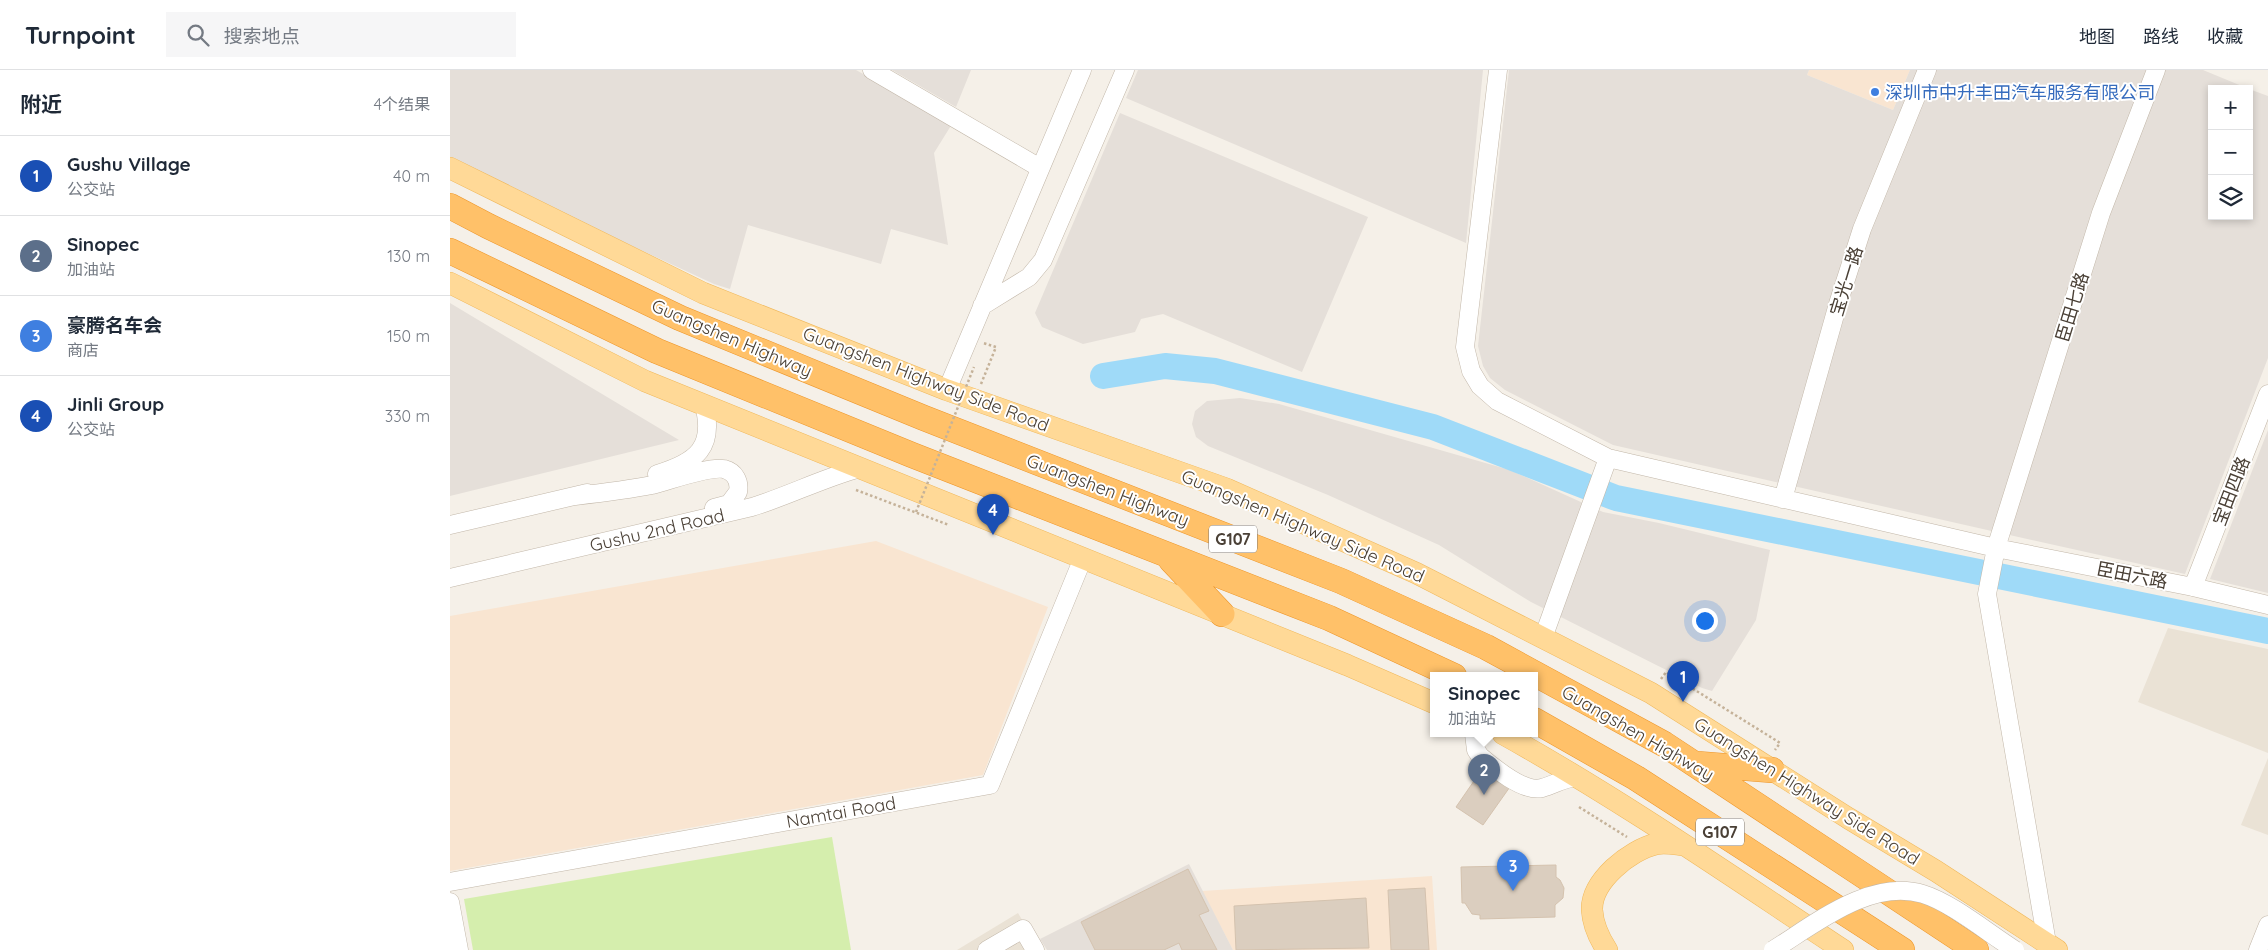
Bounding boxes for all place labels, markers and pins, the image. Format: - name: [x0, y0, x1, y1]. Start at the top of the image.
- place label: 深圳市中升丰田汽车服务有限公司: [1885, 81, 2155, 104]
- marker: 深圳市中升丰田汽车服务有限公司: [1869, 86, 1881, 98]
- pin: 4: [977, 494, 1009, 535]
- pin: 1: [1667, 661, 1699, 702]
- pin: 2: [1468, 754, 1500, 795]
- pin: 3: [1497, 850, 1529, 891]

